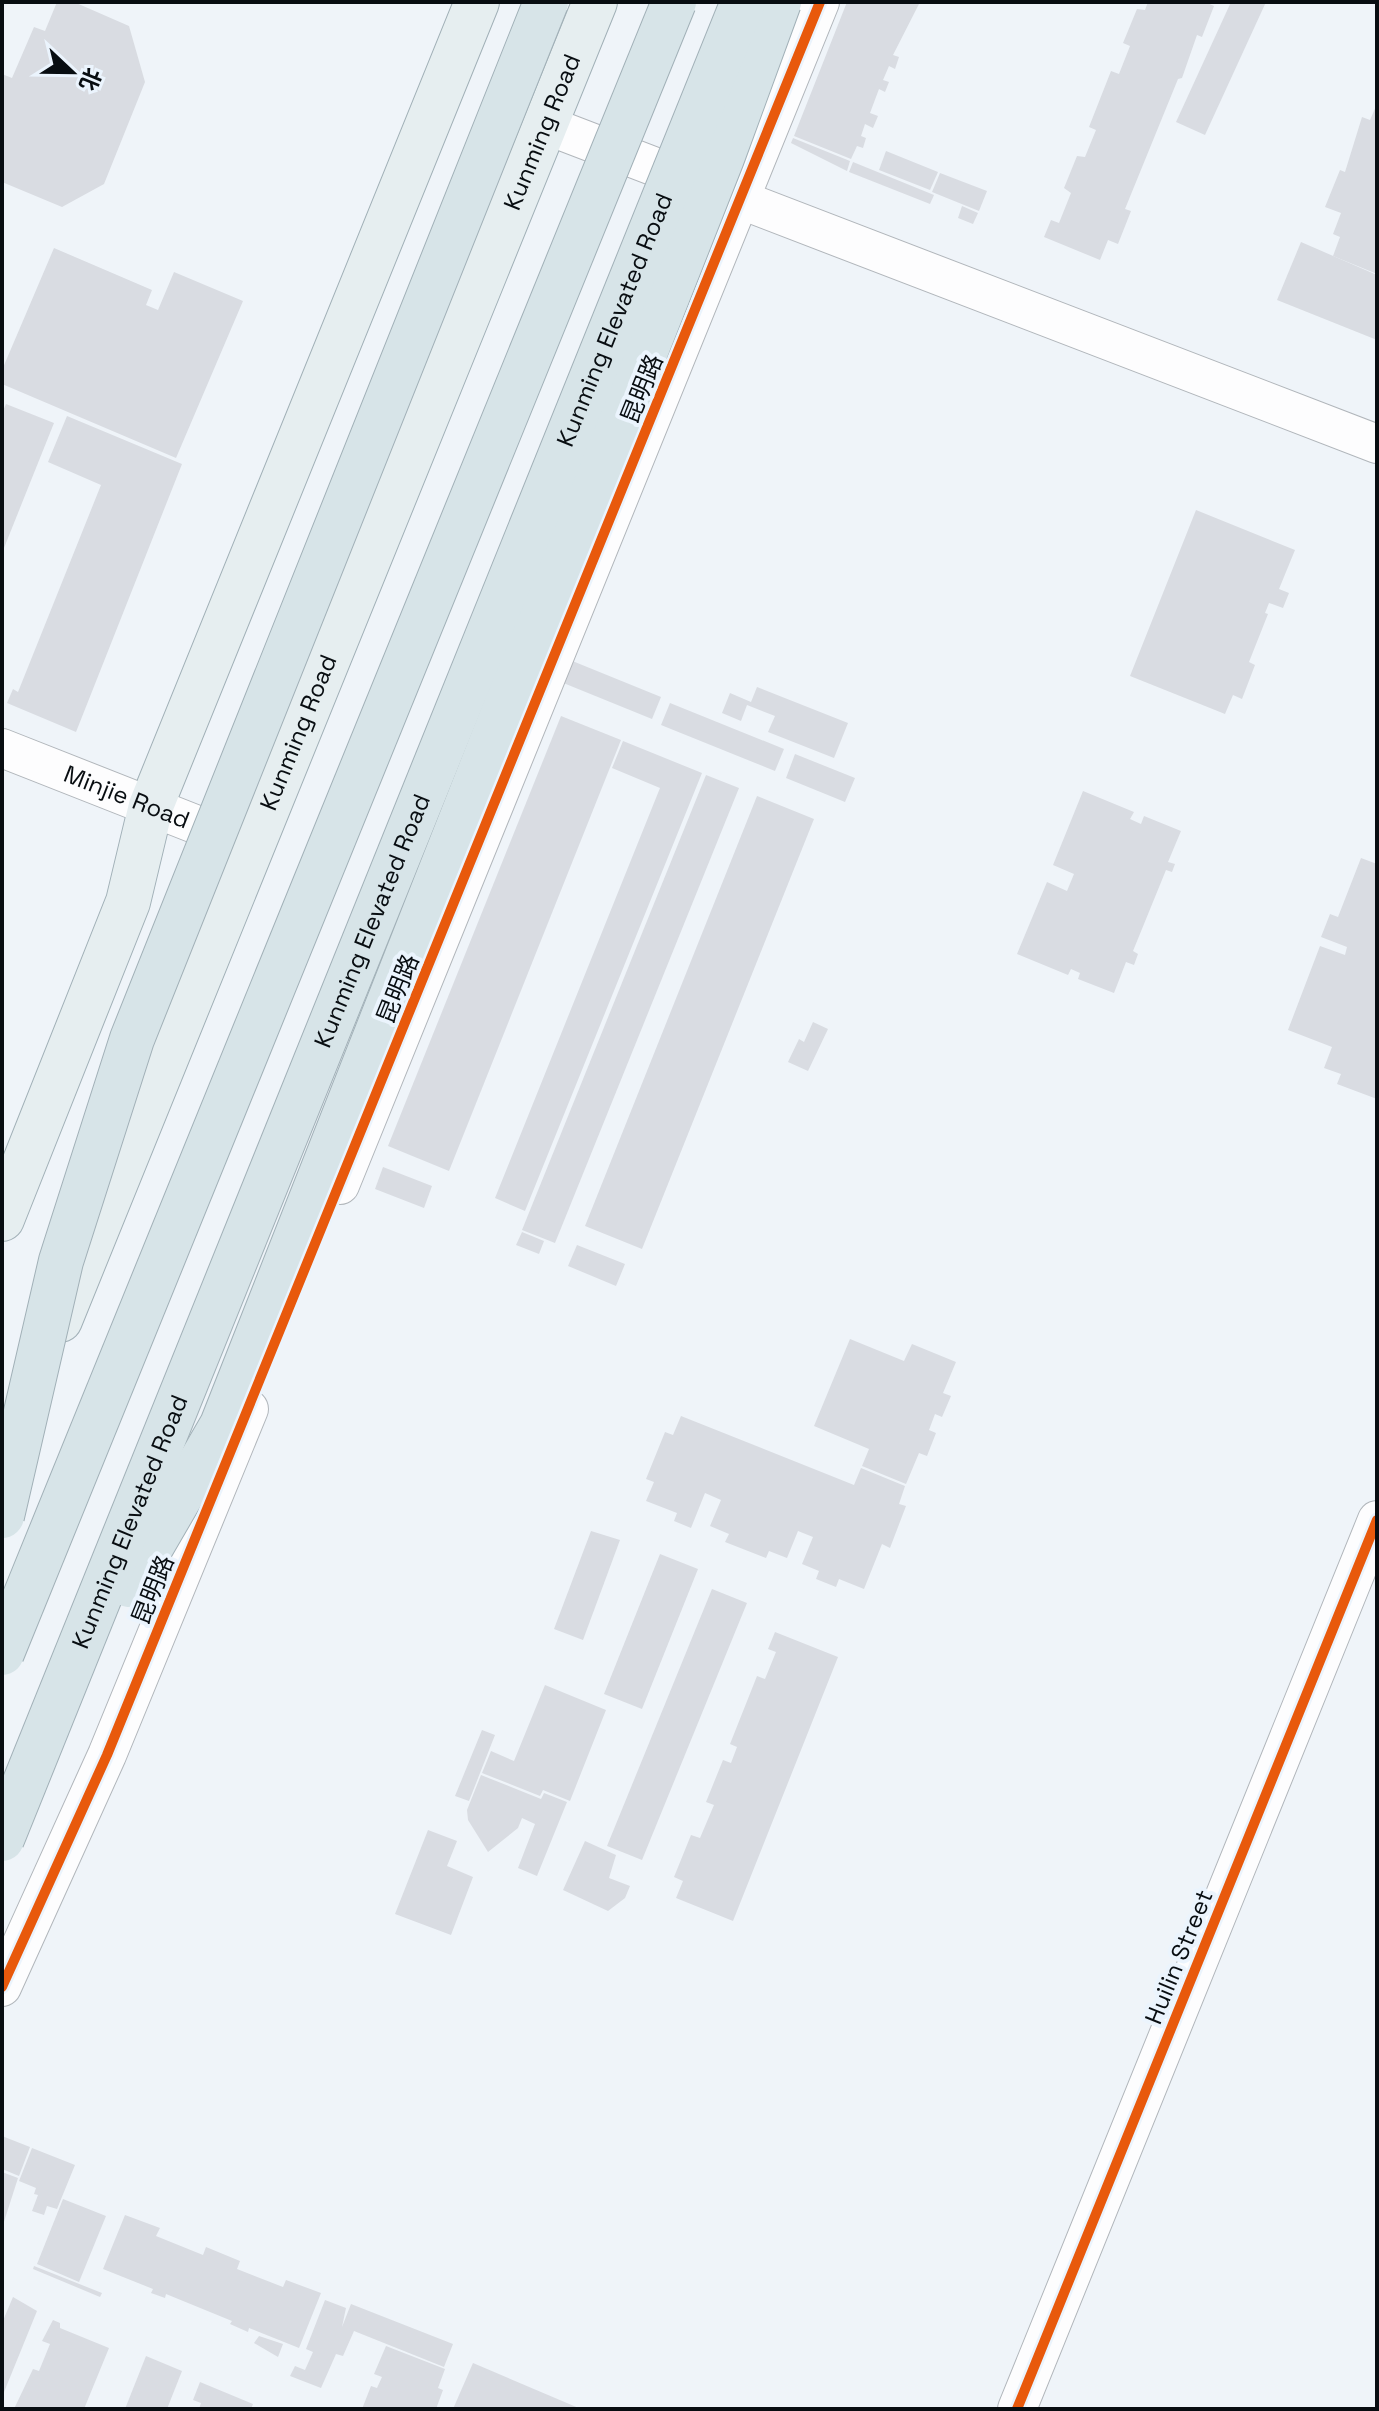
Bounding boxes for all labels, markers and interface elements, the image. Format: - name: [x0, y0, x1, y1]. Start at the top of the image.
- north arrow: [32, 32, 112, 112]
- street label: Kunming Road: [496, 49, 587, 215]
- text: 北: [73, 64, 108, 95]
- street label: Kunming Elevated Road: [549, 188, 679, 451]
- street label: 昆明路: [614, 350, 669, 428]
- street label: Kunming Road: [252, 650, 344, 815]
- street label: Minjie Road: [60, 758, 194, 835]
- street label: Kunming Elevated Road: [307, 789, 437, 1052]
- street label: 昆明路: [370, 950, 425, 1028]
- street label: Kunming Elevated Road: [64, 1390, 195, 1653]
- street label: 昆明路: [125, 1551, 180, 1629]
- street label: Huilin Street: [1138, 1885, 1220, 2029]

